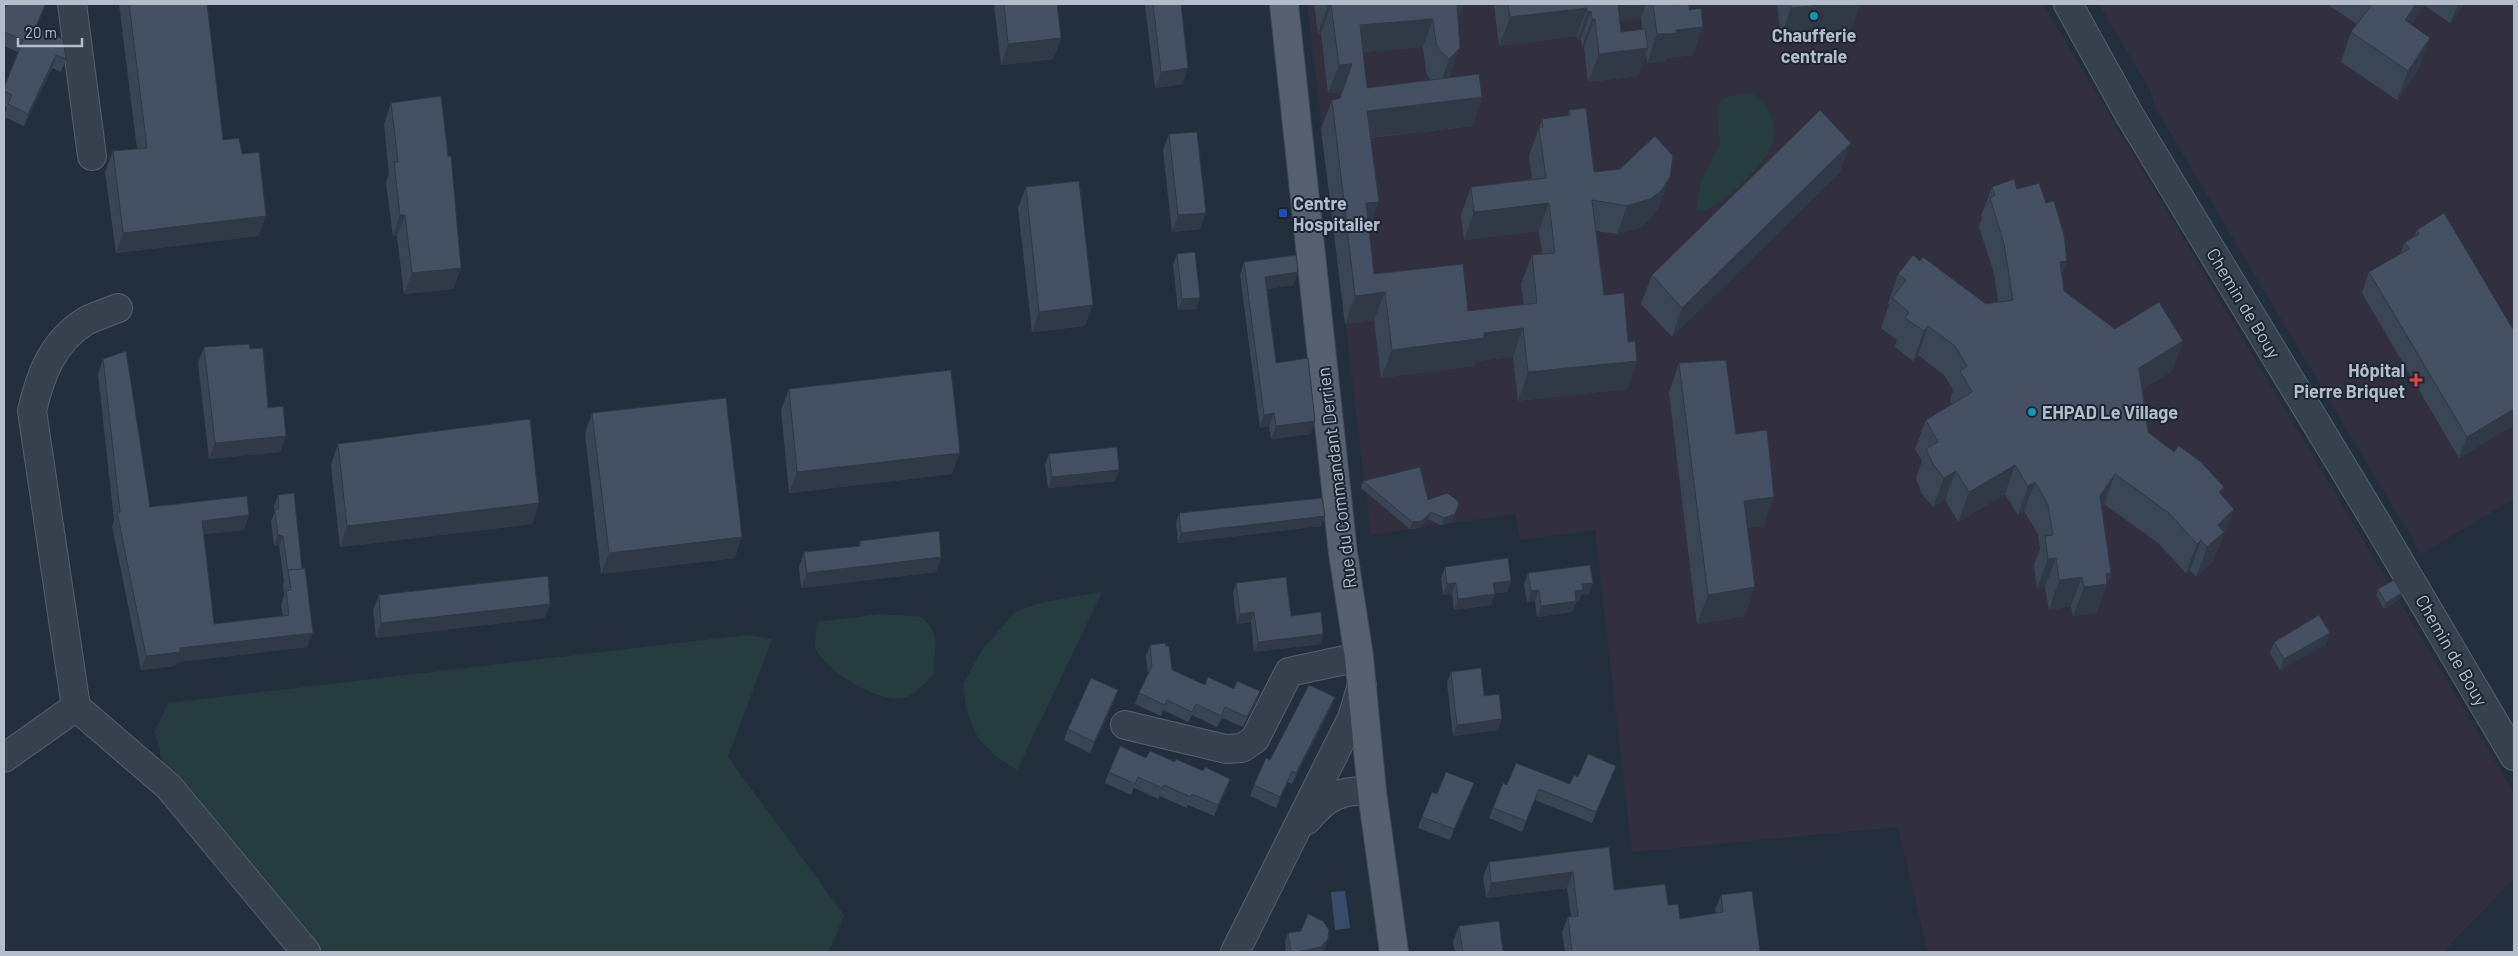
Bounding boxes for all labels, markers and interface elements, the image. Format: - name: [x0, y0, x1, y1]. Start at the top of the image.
- marker: Chaufferie centrale: [1808, 10, 1820, 22]
- scale bar: [18, 15, 81, 47]
- text: 20 m: [25, 23, 57, 41]
- place label: Chaufferie centrale: [1772, 24, 1856, 67]
- place label: Centre Hospitalier: [1293, 192, 1380, 235]
- marker: Centre Hospitalier: [1277, 207, 1289, 219]
- street label: Chemin de Bouy: [2202, 244, 2286, 362]
- place label: Hôpital Pierre Briquet: [2294, 359, 2405, 402]
- street label: Rue du Commandant Derrien: [1312, 366, 1360, 590]
- marker: Hôpital Pierre Briquet: [2409, 373, 2423, 387]
- place label: EHPAD Le Village: [2042, 401, 2178, 423]
- marker: EHPAD Le Village: [2026, 406, 2038, 418]
- street label: Chemin de Bouy: [2411, 590, 2493, 710]

